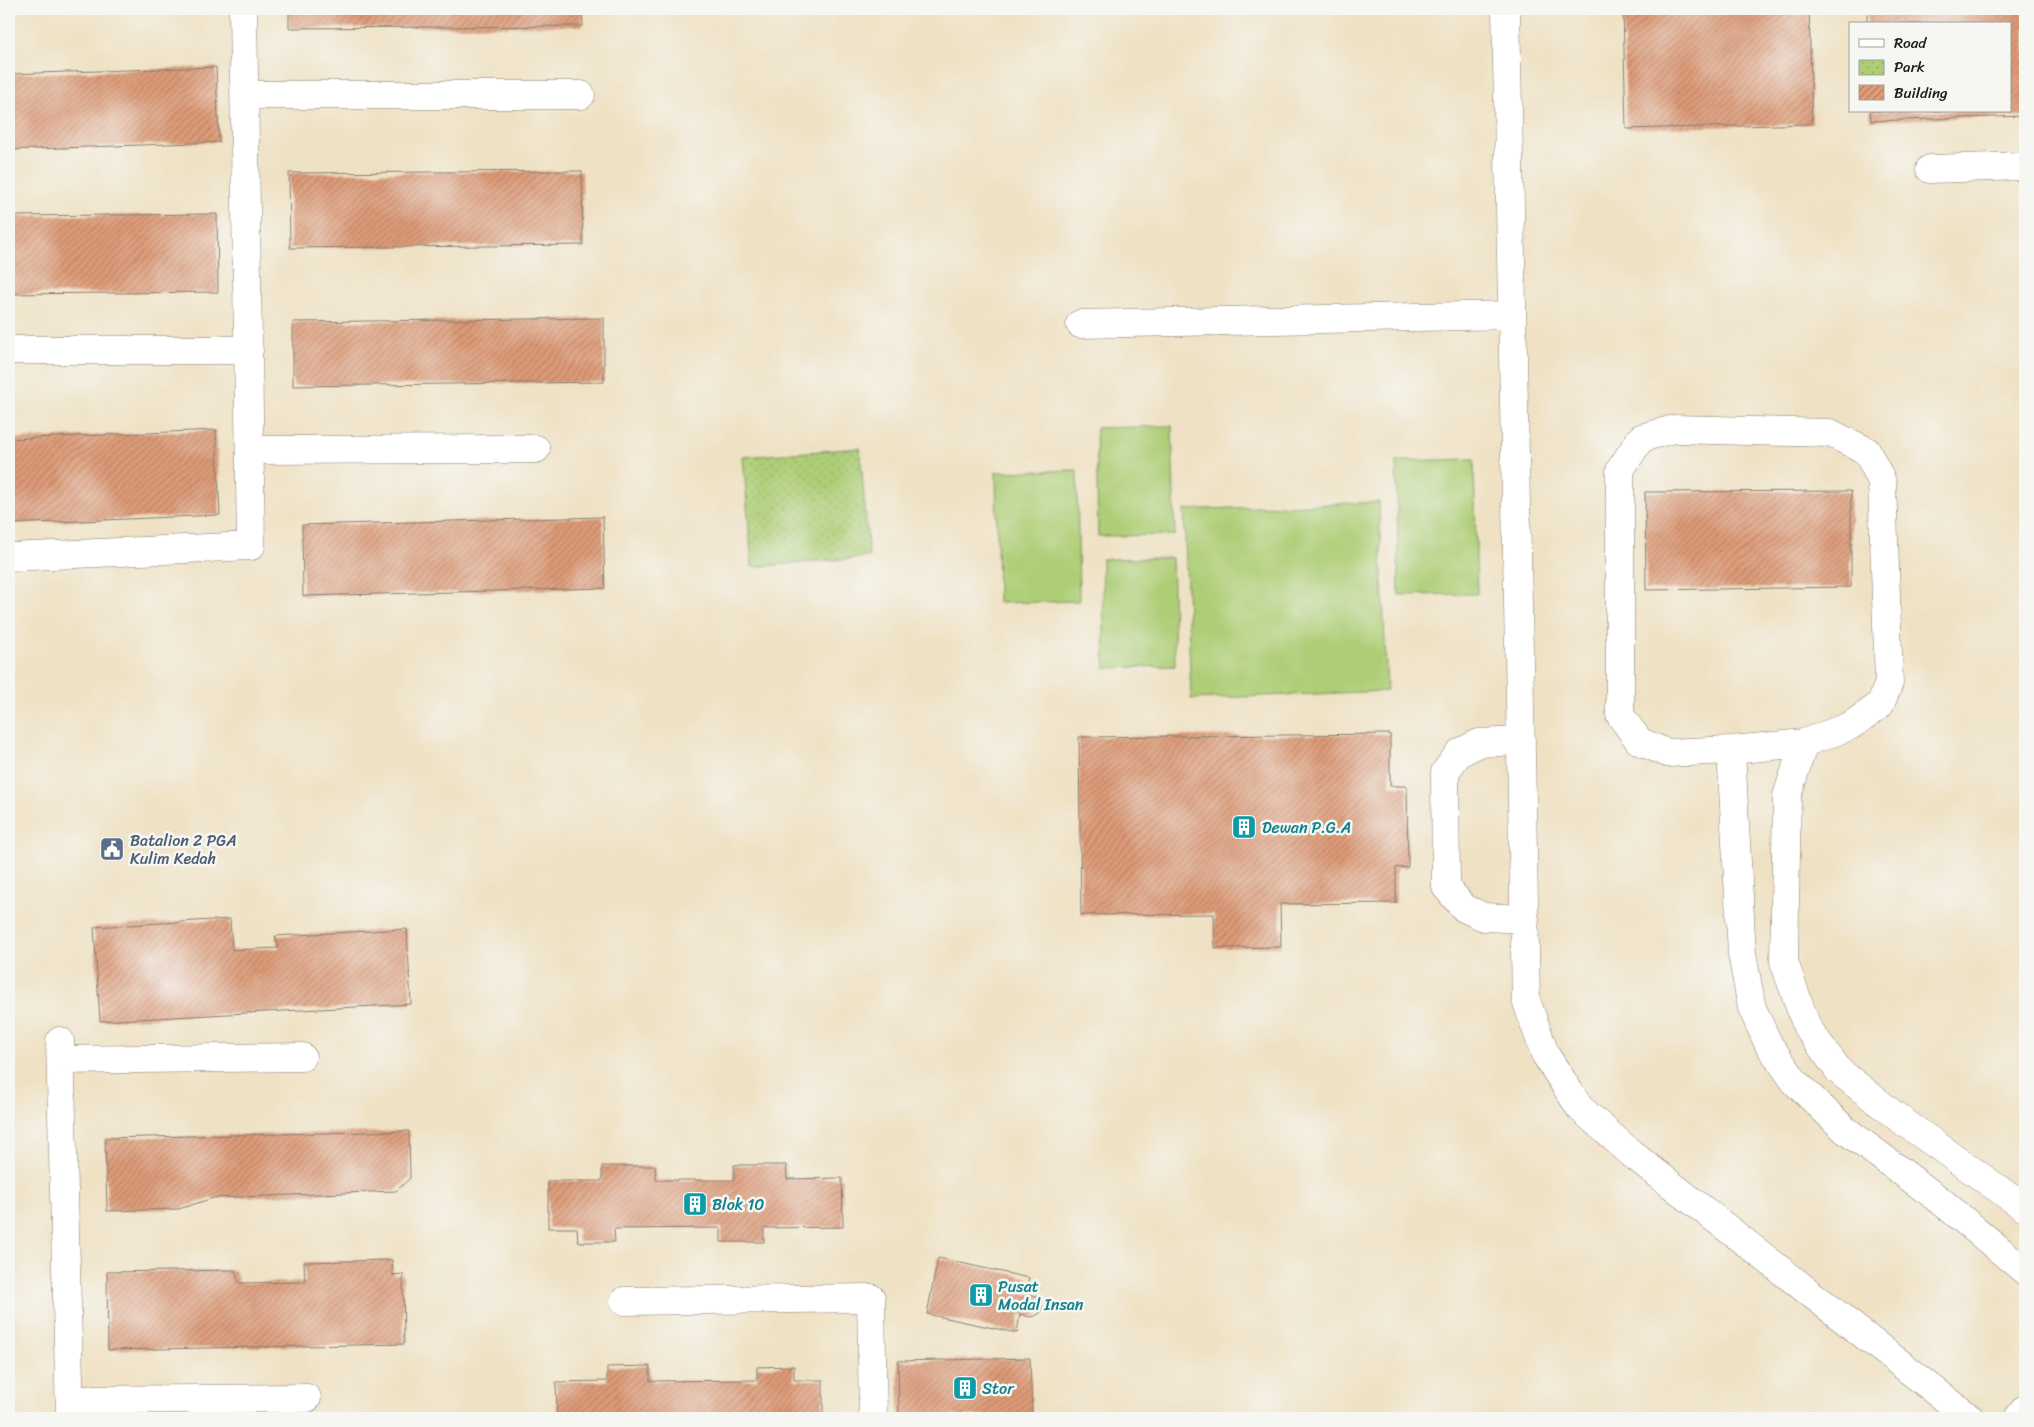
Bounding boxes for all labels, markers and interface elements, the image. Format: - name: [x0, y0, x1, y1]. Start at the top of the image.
- legend: [1849, 22, 2012, 112]
- text: Road: [1894, 30, 1927, 56]
- text: Park: [1894, 54, 1925, 80]
- text: Building: [1894, 80, 1948, 106]
- place label: Dewan P.G.A: [1262, 813, 1351, 842]
- building icon: Dewan P.G.A: [1231, 814, 1257, 840]
- place label: Batalion 2 PGA Kulim Kedah: [130, 826, 237, 873]
- public building icon: Batalion 2 PGA Kulim Kedah: [99, 836, 125, 862]
- place label: Blok 10: [712, 1190, 764, 1219]
- building icon: Blok 10: [682, 1191, 708, 1217]
- place label: Pusat Modal Insan: [998, 1272, 1084, 1319]
- building icon: Pusat Modal Insan: [968, 1282, 994, 1308]
- place label: Stor: [982, 1374, 1015, 1403]
- building icon: Stor: [952, 1375, 978, 1401]

